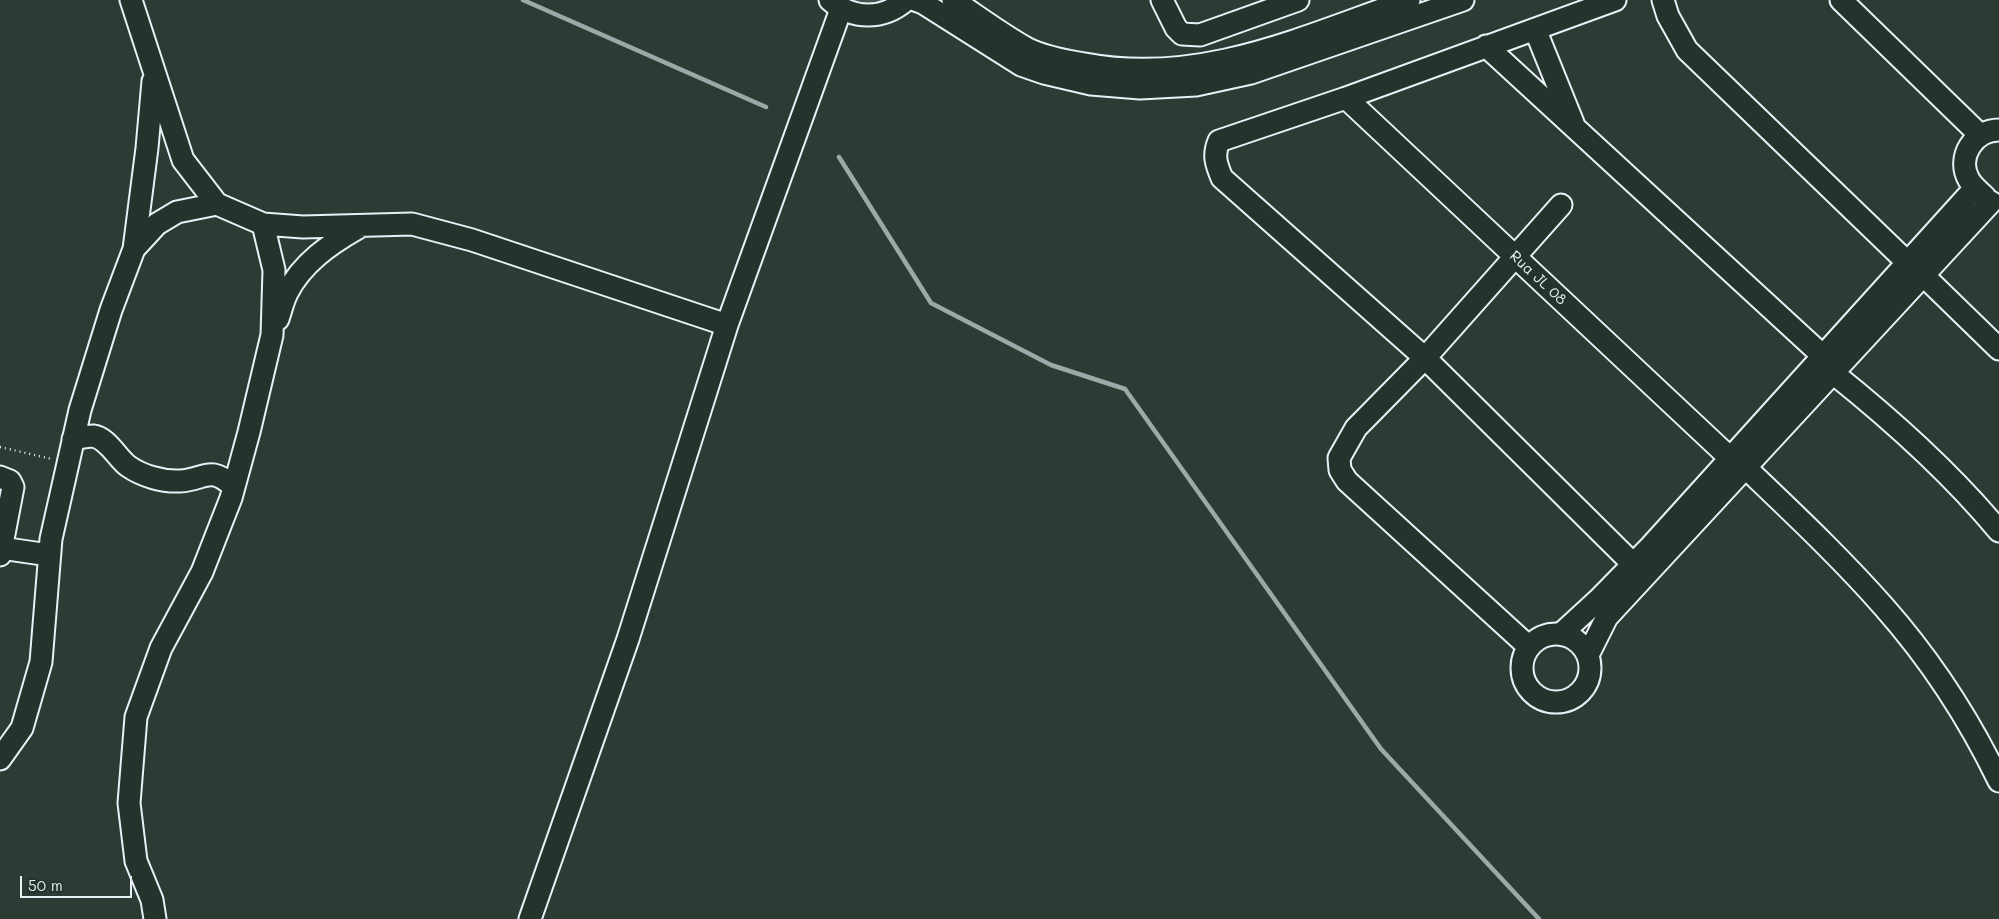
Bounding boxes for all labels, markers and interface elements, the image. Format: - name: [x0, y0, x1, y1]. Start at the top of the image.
- street label: Rua JL 08: [1506, 247, 1570, 309]
- scale bar: [22, 866, 135, 898]
- text: 50 m: [28, 875, 63, 895]

